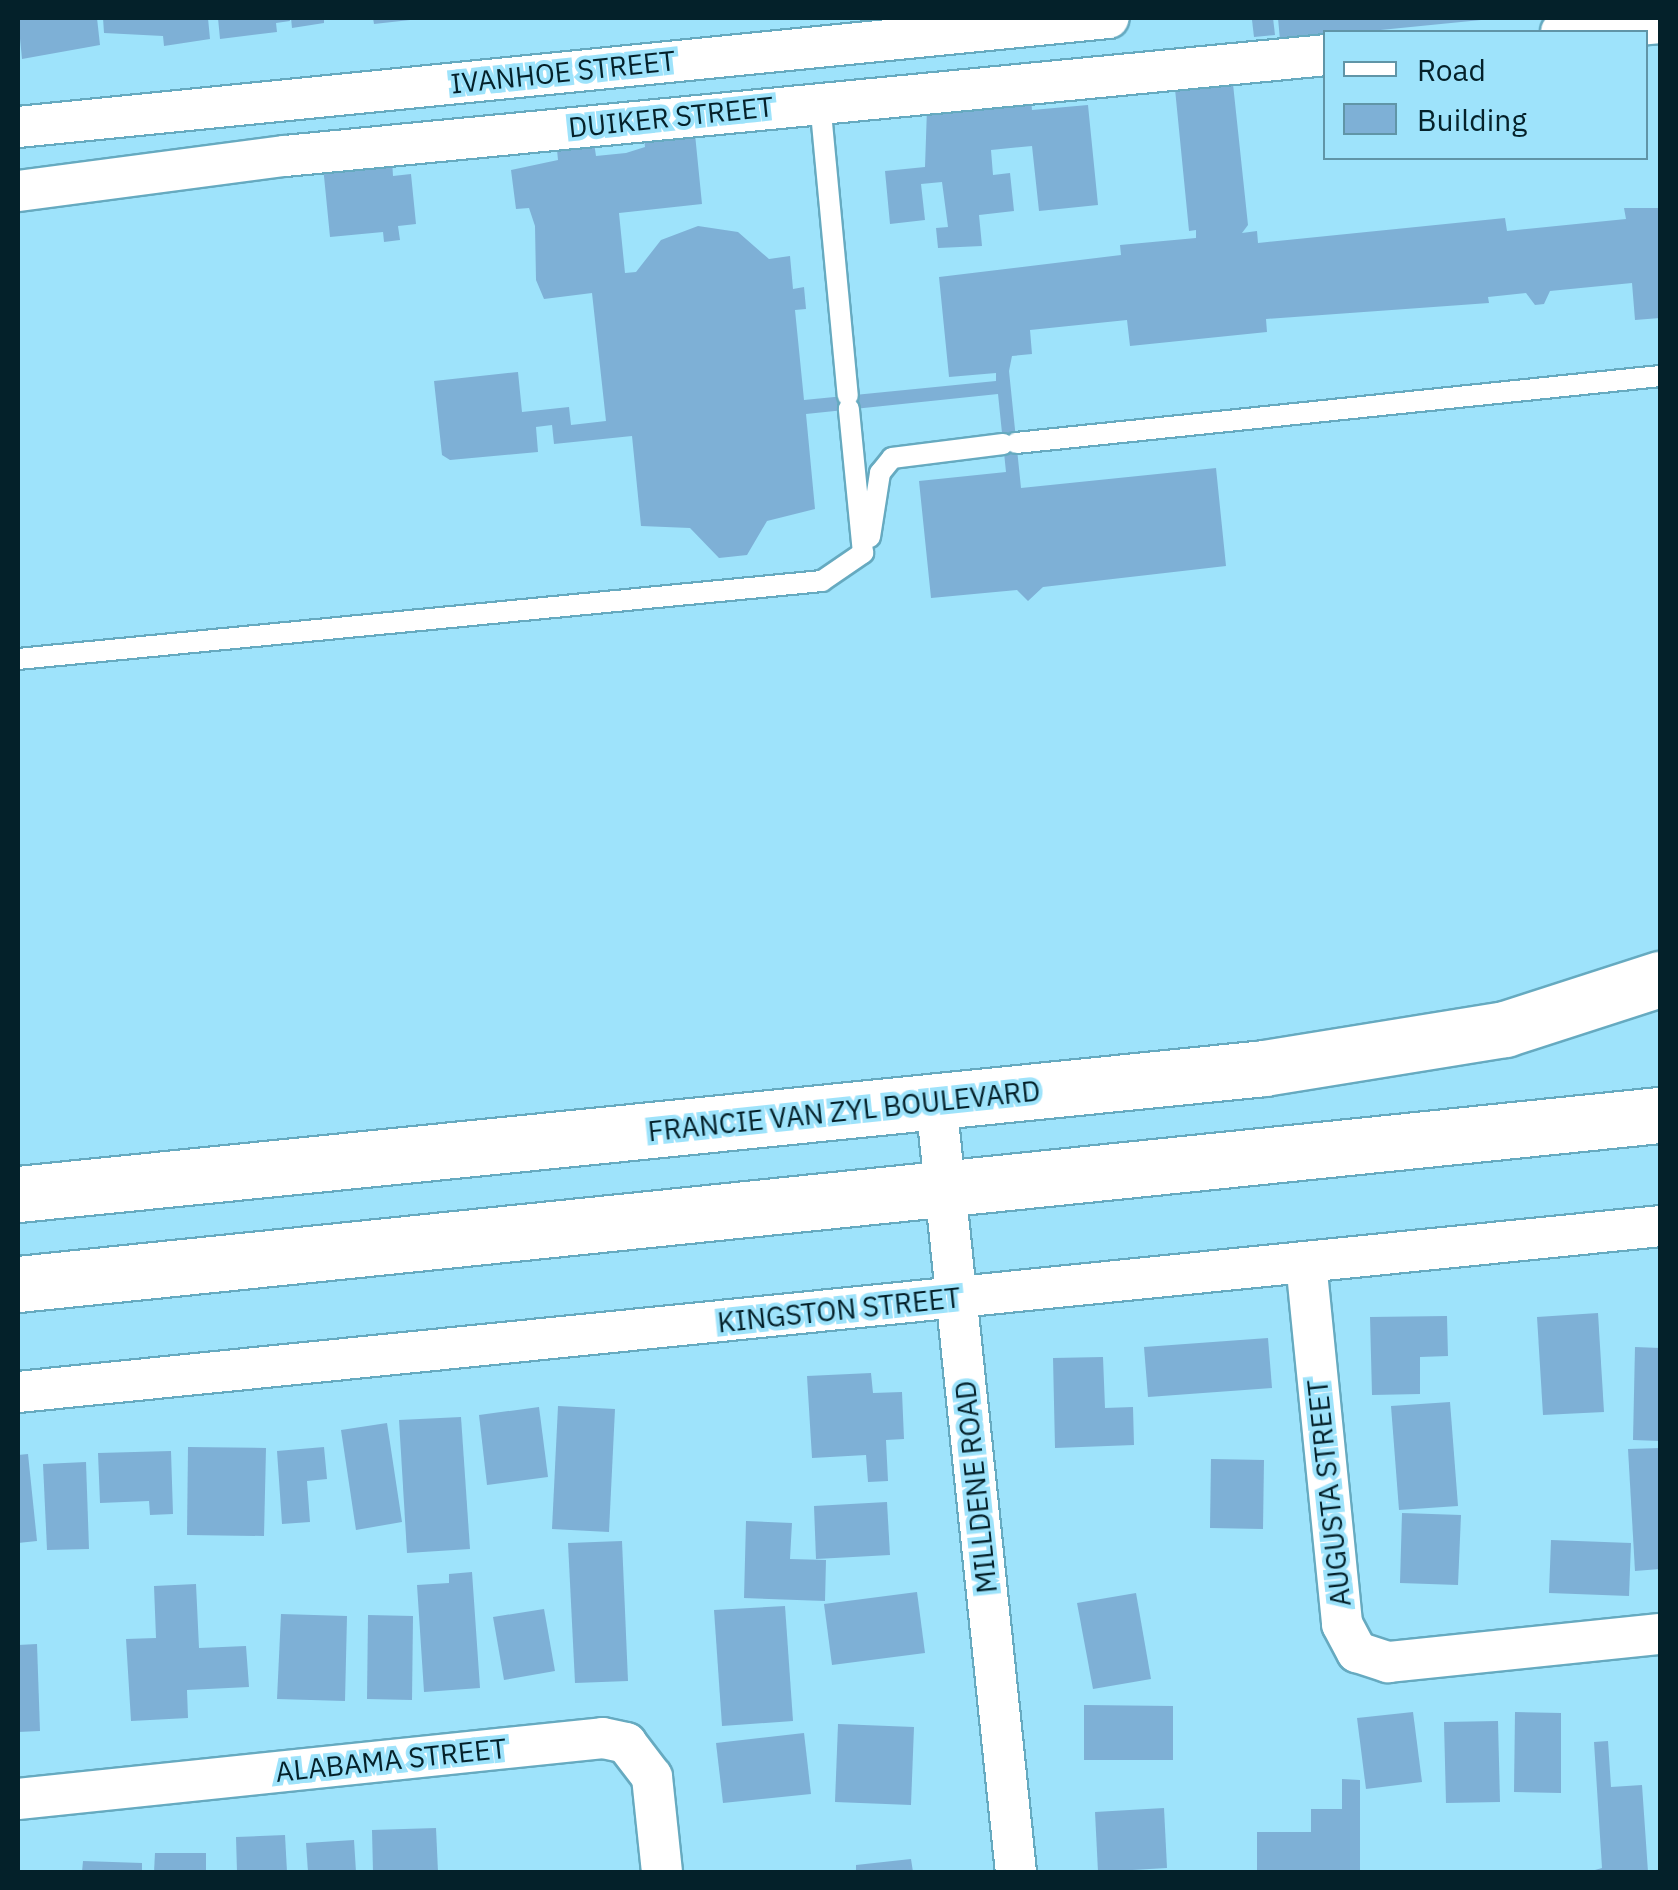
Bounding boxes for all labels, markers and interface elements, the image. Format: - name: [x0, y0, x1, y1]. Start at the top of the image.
- legend: [1323, 30, 1648, 160]
- street label: IVANHOE STREET: [449, 43, 677, 101]
- text: Road: [1417, 50, 1486, 89]
- street label: DUIKER STREET: [567, 90, 775, 144]
- text: Building: [1417, 100, 1527, 139]
- street label: FRANCIE VAN ZYL BOULEVARD: [646, 1074, 1042, 1148]
- street label: KINGSTON STREET: [716, 1281, 962, 1339]
- street label: AUGUSTA STREET: [1300, 1378, 1358, 1608]
- street label: MILLDENE ROAD: [948, 1379, 1004, 1595]
- street label: ALABAMA STREET: [274, 1731, 508, 1789]

